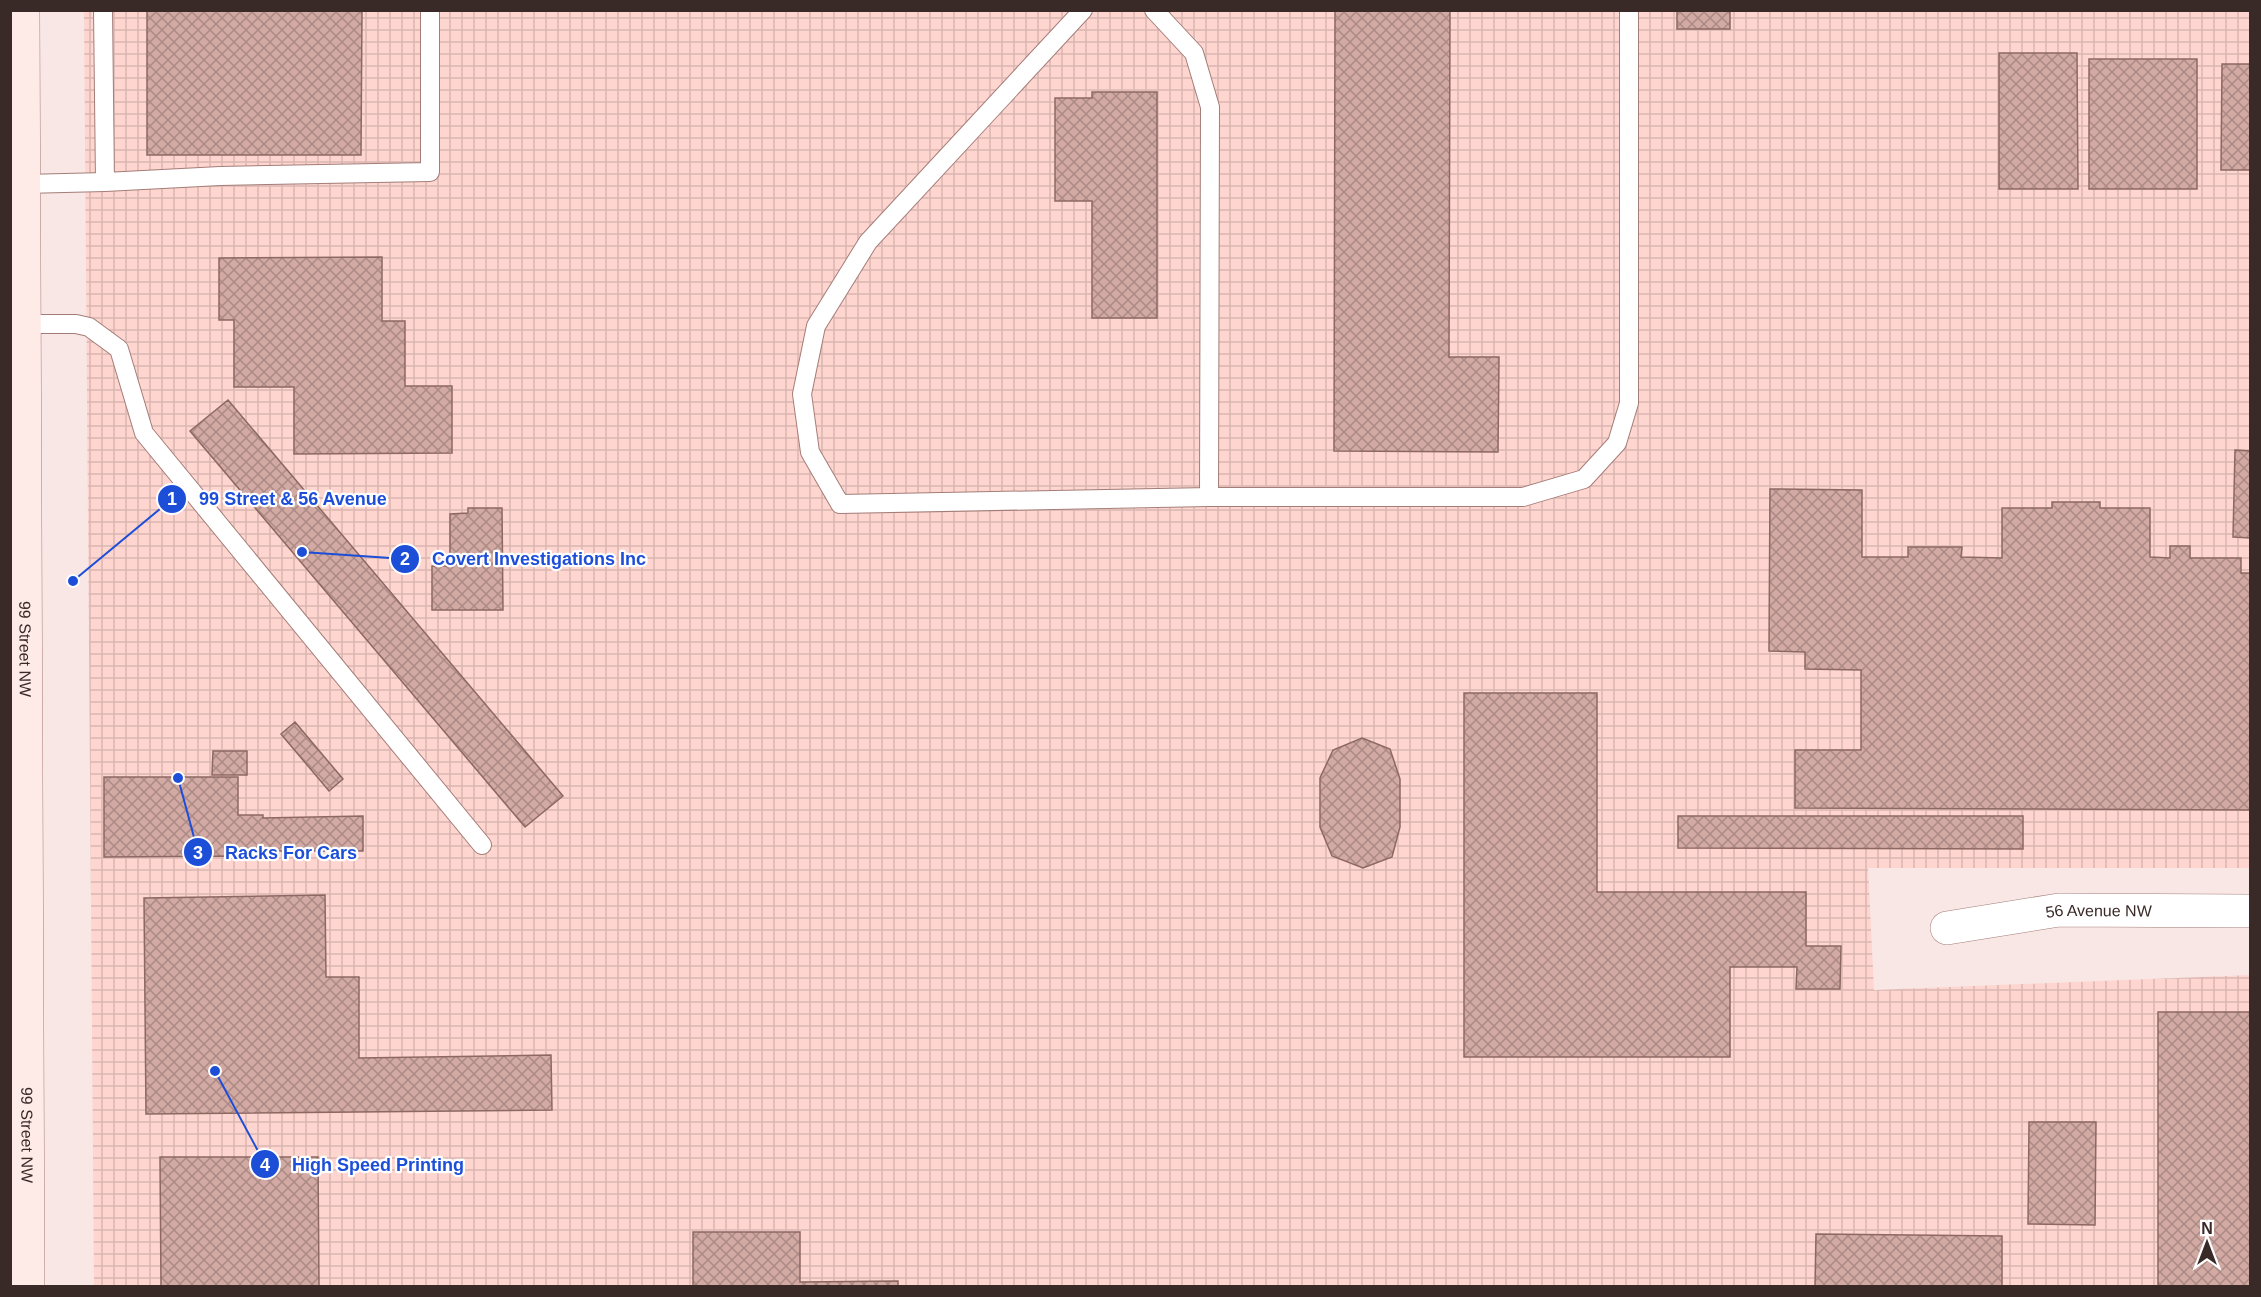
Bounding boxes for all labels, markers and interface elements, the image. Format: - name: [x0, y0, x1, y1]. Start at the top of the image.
- callout: 99 Street & 56 Avenue: [157, 481, 399, 517]
- text: 1: [167, 489, 177, 509]
- text: 99 Street & 56 Avenue: [199, 489, 387, 509]
- callout: Covert Investigations Inc: [390, 541, 658, 577]
- text: 2: [400, 549, 410, 569]
- text: Covert Investigations Inc: [432, 549, 646, 569]
- street label: 99 Street NW: [16, 601, 34, 698]
- callout: Racks For Cars: [183, 834, 369, 870]
- text: 3: [193, 843, 203, 863]
- text: Racks For Cars: [225, 843, 357, 863]
- street label: 56 Avenue NW: [2044, 901, 2153, 921]
- street label: 99 Street NW: [18, 1087, 36, 1184]
- callout: High Speed Printing: [250, 1146, 476, 1182]
- text: 4: [260, 1155, 270, 1175]
- text: High Speed Printing: [292, 1155, 464, 1175]
- north arrow: [2177, 1213, 2237, 1273]
- text: N: [2201, 1220, 2213, 1237]

